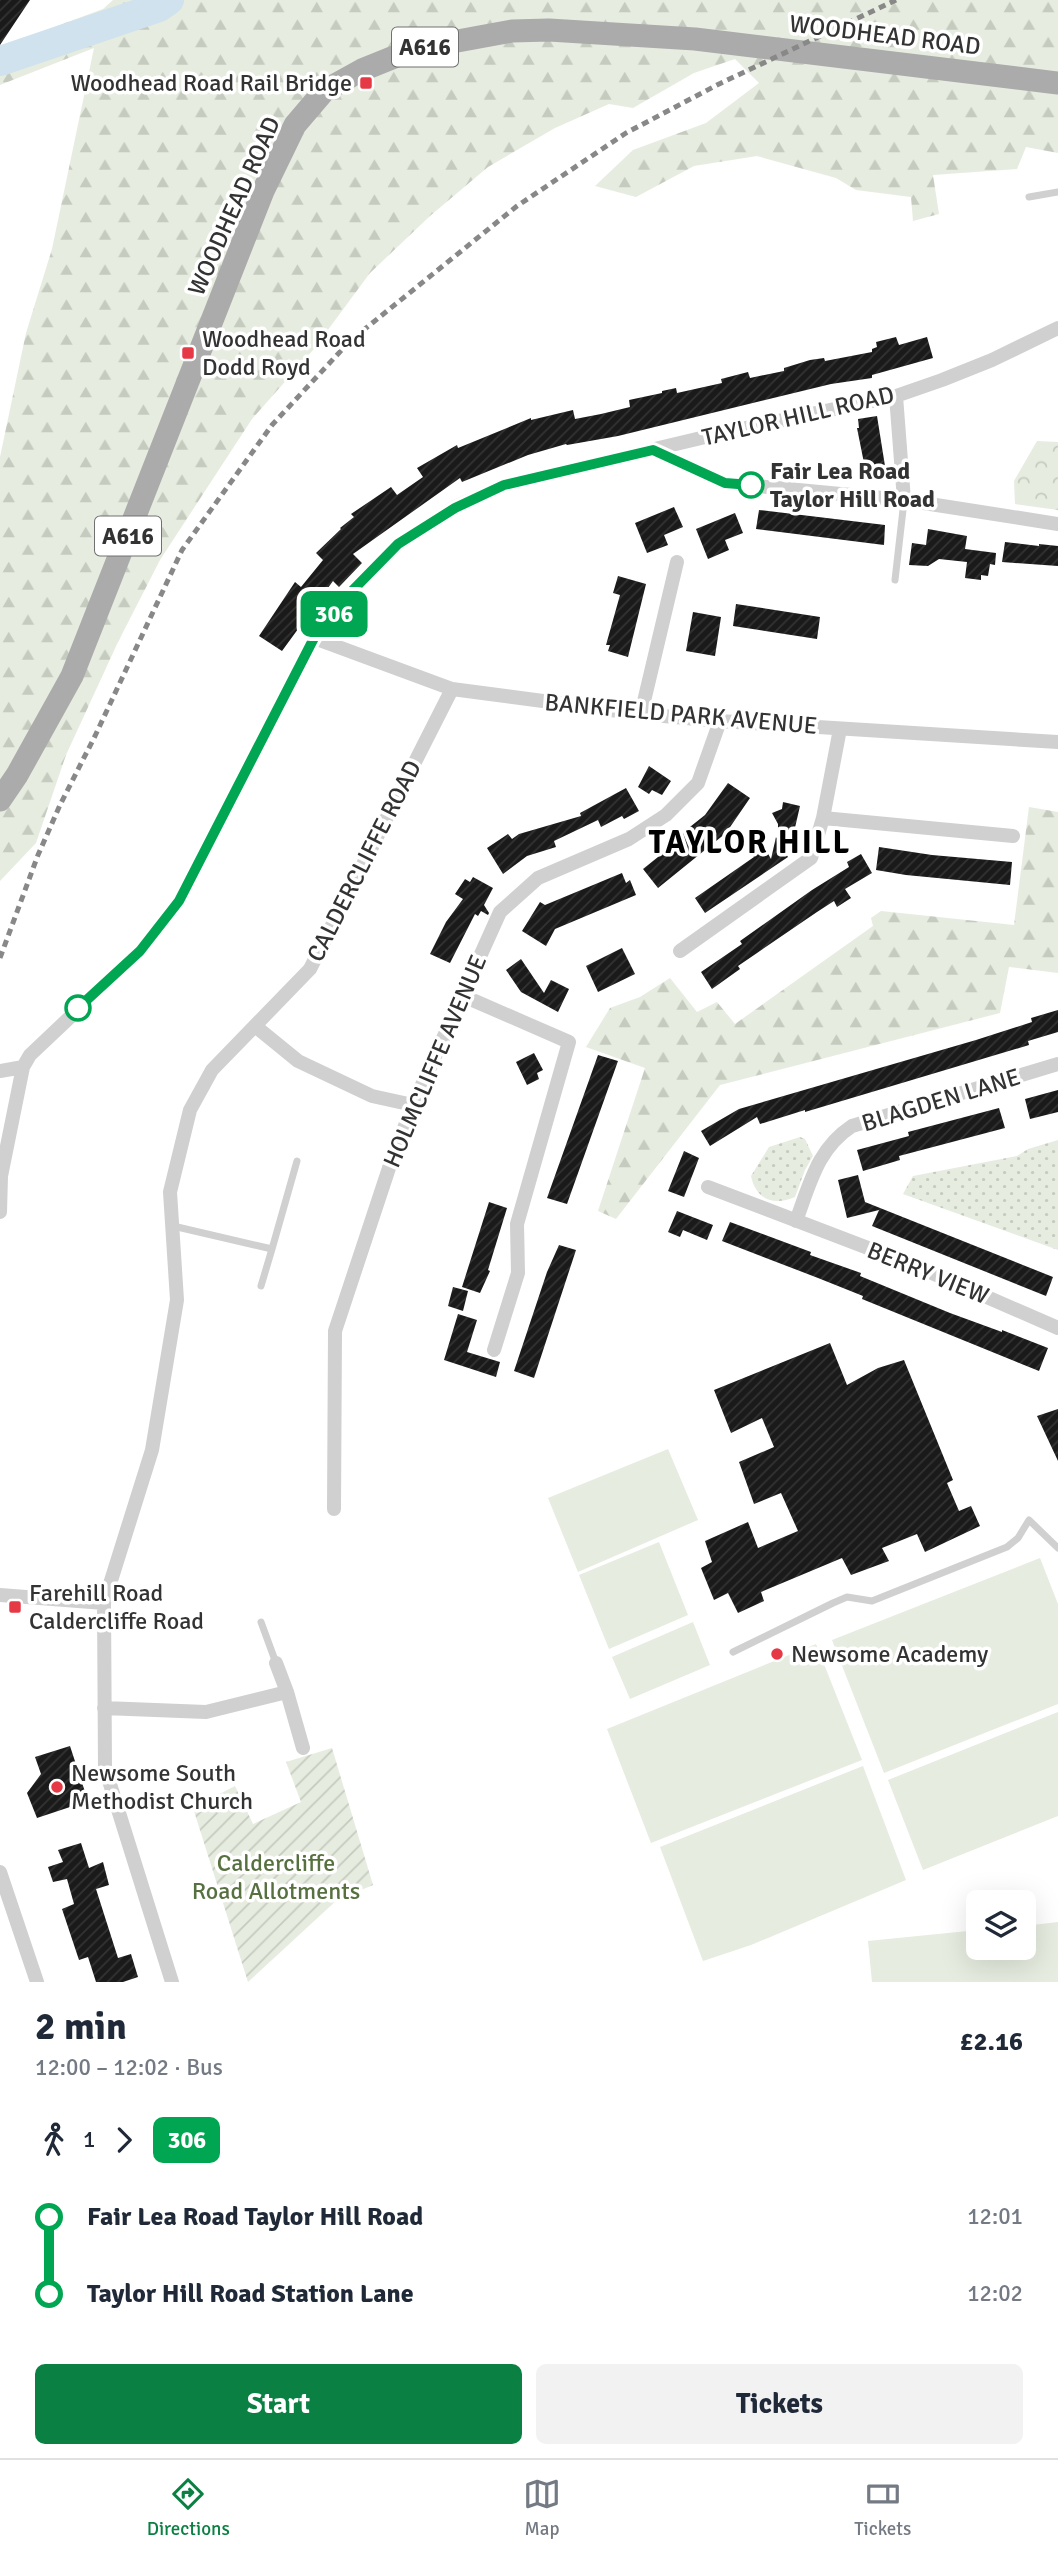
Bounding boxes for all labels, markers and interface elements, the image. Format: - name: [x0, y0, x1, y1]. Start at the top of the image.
- street label: WOODHEAD ROAD: [788, 8, 982, 62]
- road number: A616: [392, 28, 458, 66]
- place label: Woodhead Road Rail Bridge: [70, 68, 352, 98]
- marker: Woodhead Road Rail Bridge: [358, 75, 374, 91]
- street label: WOODHEAD ROAD: [181, 112, 287, 300]
- place label: Woodhead Road Dodd Royd: [202, 324, 366, 382]
- marker: Woodhead Road Dodd Royd: [180, 345, 196, 361]
- street label: TAYLOR HILL ROAD: [699, 379, 897, 453]
- place label: Fair Lea Road Taylor Hill Road: [770, 456, 935, 514]
- marker: Fair Lea Road Taylor Hill Road: [738, 472, 764, 498]
- road number: A616: [95, 516, 161, 556]
- line badge: 306: [294, 591, 374, 637]
- text: 306: [315, 599, 353, 629]
- street label: BANKFIELD PARK AVENUE: [543, 687, 819, 741]
- street label: CALDERCLIFFE ROAD: [300, 755, 428, 967]
- district label: TAYLOR HILL: [649, 823, 851, 862]
- street label: HOLMCLIFFE AVENUE: [377, 950, 493, 1172]
- unlabelled marker: [65, 995, 91, 1021]
- street label: BLAGDEN LANE: [858, 1062, 1024, 1138]
- street label: BERRY VIEW: [863, 1235, 993, 1311]
- place label: Farehill Road Caldercliffe Road: [29, 1578, 204, 1636]
- marker: Farehill Road Caldercliffe Road: [7, 1599, 23, 1615]
- place label: Newsome Academy: [791, 1639, 988, 1669]
- marker: Newsome Academy: [769, 1646, 785, 1662]
- place label: Newsome South Methodist Church: [71, 1758, 253, 1816]
- marker: Newsome South Methodist Church: [49, 1779, 65, 1795]
- park label: Caldercliffe Road Allotments: [192, 1848, 360, 1906]
- map controls: [966, 1890, 1036, 1960]
- button: layers: [966, 1890, 1036, 1960]
- text: 2 min: [35, 2003, 127, 2050]
- text: £2.16: [959, 2026, 1023, 2058]
- text: 12:00 – 12:02 · Bus: [35, 2053, 223, 2082]
- icon: walk: [35, 2121, 73, 2159]
- icon: forward: [105, 2121, 143, 2159]
- text: 1: [83, 2125, 95, 2154]
- text: 306: [167, 2125, 206, 2155]
- text: Fair Lea Road Taylor Hill Road: [87, 2201, 423, 2233]
- text: 12:01: [967, 2202, 1023, 2231]
- text: Taylor Hill Road Station Lane: [87, 2278, 414, 2310]
- text: 12:02: [967, 2279, 1023, 2308]
- button: Start: [35, 2364, 522, 2444]
- button: Tickets: [536, 2364, 1023, 2444]
- tab: Directions: [147, 2475, 230, 2541]
- tab: Map: [523, 2475, 561, 2541]
- tab: Tickets: [854, 2475, 911, 2541]

